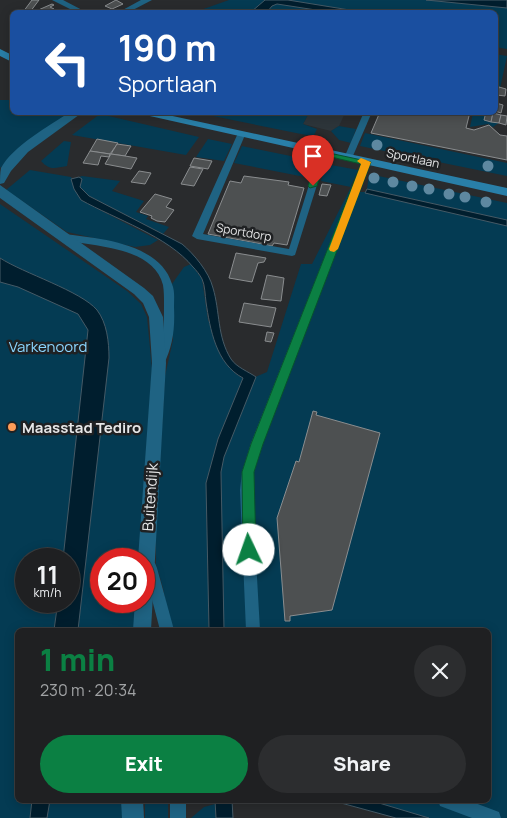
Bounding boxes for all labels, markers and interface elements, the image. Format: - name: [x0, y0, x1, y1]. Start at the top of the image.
- text: 190 m: [118, 24, 217, 72]
- icon: left: [35, 30, 100, 95]
- text: Sportlaan: [118, 69, 217, 99]
- pin: [292, 135, 334, 186]
- icon: arrive: [299, 142, 327, 170]
- street label: Sportlaan: [385, 144, 441, 172]
- street label: Sportdorp: [215, 219, 273, 245]
- park label: Varkenoord: [9, 336, 87, 357]
- place label: Maasstad Tediro: [22, 417, 141, 438]
- marker: Maasstad Tediro: [6, 421, 18, 433]
- street label: Buitendijk: [137, 462, 163, 532]
- position arrow: [222, 523, 274, 575]
- speed limit sign: 20: [90, 548, 155, 613]
- text: 11: [37, 557, 58, 592]
- text: km/h: [34, 584, 61, 601]
- text: 1 min: [40, 639, 115, 680]
- button: close: [414, 645, 466, 697]
- text: 230 m · 20:34: [40, 679, 136, 701]
- button: Exit: [40, 735, 248, 793]
- button: Share: [258, 735, 466, 793]

